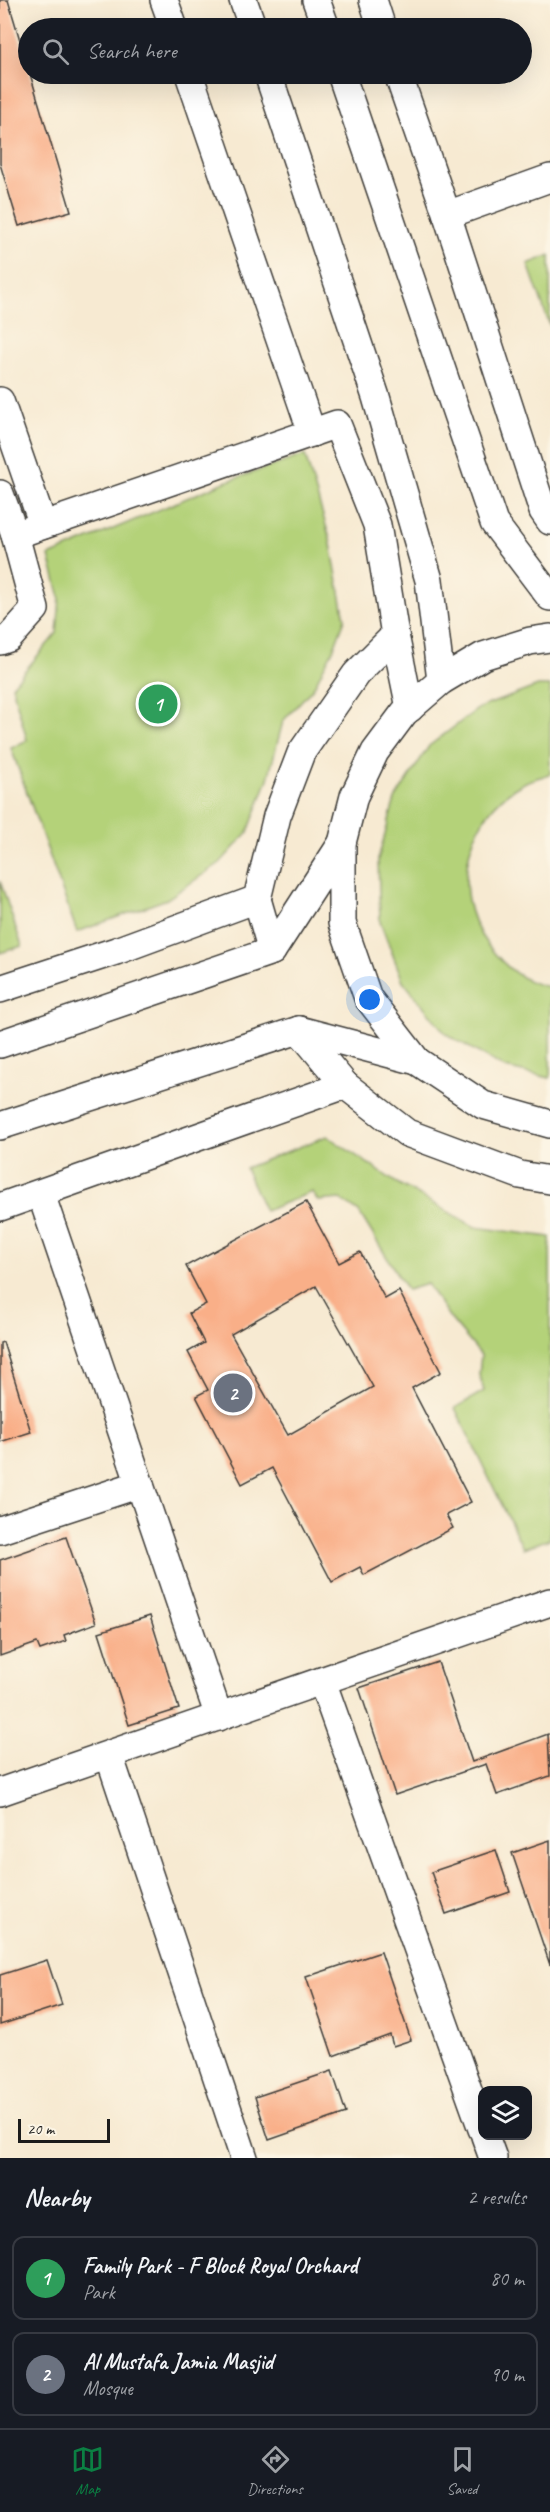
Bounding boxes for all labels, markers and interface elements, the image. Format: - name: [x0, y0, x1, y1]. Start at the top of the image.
- search box: [18, 18, 532, 84]
- icon: search: [39, 35, 72, 68]
- text: Search here: [87, 37, 177, 65]
- pin: 1: [138, 682, 178, 726]
- your location: [355, 985, 384, 1014]
- pin: 2: [214, 1370, 252, 1416]
- map controls: [478, 2086, 532, 2140]
- button: layers: [478, 2086, 532, 2140]
- scale bar: [18, 2116, 110, 2144]
- text: 20 m: [27, 2119, 54, 2139]
- text: Nearby: [24, 2181, 89, 2214]
- text: 2 results: [467, 2185, 526, 2210]
- text: Family Park - F Block Royal Orchard: [83, 2252, 357, 2280]
- text: 1: [41, 2266, 50, 2291]
- text: 80 m: [490, 2266, 524, 2291]
- text: Park: [83, 2280, 115, 2305]
- text: Al Mustafa Jamia Masjid: [83, 2348, 273, 2376]
- text: 2: [41, 2362, 50, 2387]
- text: 90 m: [490, 2362, 524, 2387]
- text: Mosque: [83, 2376, 133, 2401]
- tab: Map: [71, 2443, 104, 2499]
- tab: Directions: [247, 2443, 303, 2499]
- tab: Saved: [446, 2443, 479, 2499]

